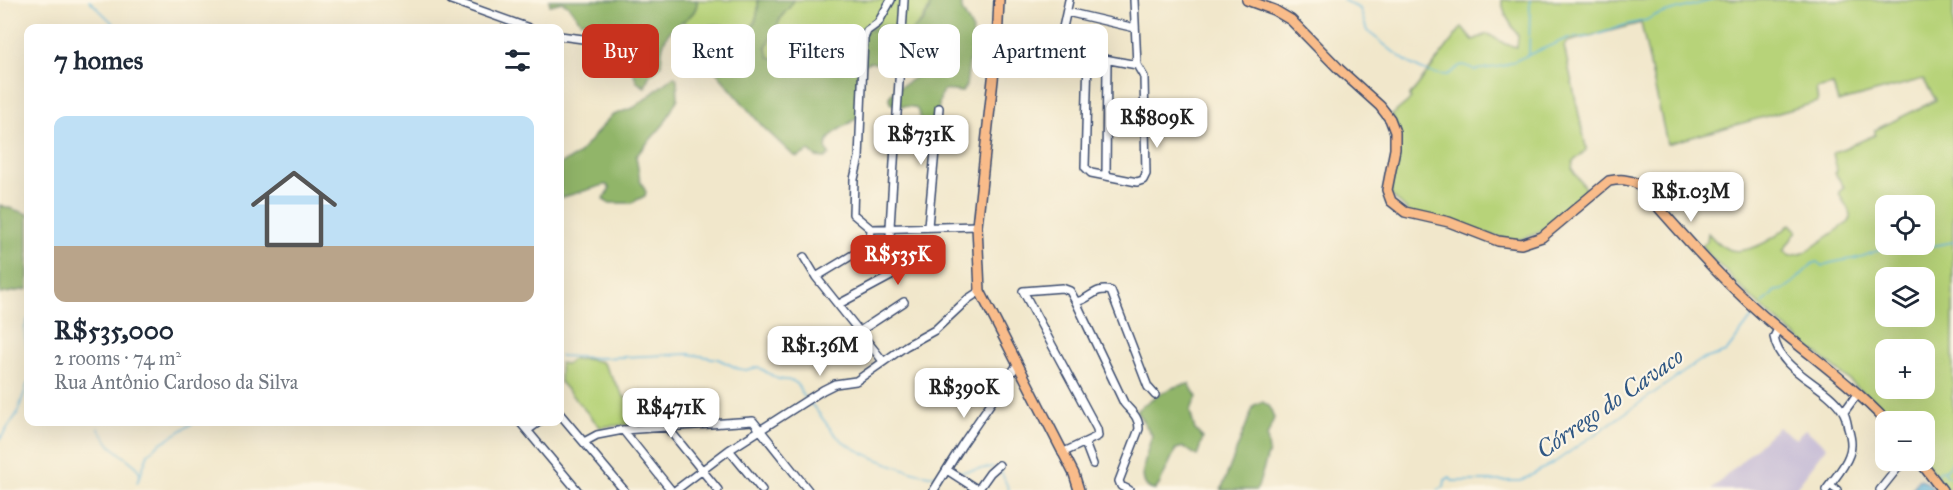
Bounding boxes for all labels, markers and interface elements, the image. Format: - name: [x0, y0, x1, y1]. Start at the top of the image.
- chip: Buy: [582, 24, 659, 78]
- chip: Rent: [671, 24, 755, 78]
- chip: Filters: [767, 24, 866, 78]
- chip: New: [878, 24, 960, 78]
- chip: Apartment: [972, 24, 1108, 78]
- text: 7 homes: [54, 44, 143, 76]
- icon: filters: [501, 44, 534, 77]
- pin: R$809K: [1108, 98, 1206, 149]
- text: R$809K: [1120, 105, 1194, 129]
- pin: R$731K: [872, 115, 970, 166]
- text: R$731K: [888, 122, 954, 146]
- icon: home: [240, 155, 348, 263]
- pin: R$1.03M: [1636, 172, 1746, 223]
- text: R$1.03M: [1652, 179, 1730, 203]
- map controls: [1875, 195, 1935, 471]
- button: locate: [1875, 195, 1935, 255]
- pin: R$535K: [849, 235, 947, 286]
- text: R$535K: [865, 242, 931, 266]
- button: layers: [1875, 267, 1935, 327]
- text: R$535,000: [54, 314, 174, 346]
- pin: R$1.36M: [765, 326, 875, 377]
- text: R$1.36M: [781, 333, 859, 357]
- button: +: [1875, 339, 1935, 399]
- water label: Córrego do Cavaco: [1530, 341, 1690, 465]
- text: 2 rooms · 74 m²: [54, 346, 181, 370]
- pin: R$390K: [915, 368, 1013, 419]
- text: Rua Antônio Cardoso da Silva: [54, 370, 298, 394]
- text: R$390K: [929, 375, 999, 399]
- pin: R$471K: [622, 388, 720, 439]
- text: R$471K: [636, 395, 706, 419]
- button: −: [1875, 411, 1935, 471]

